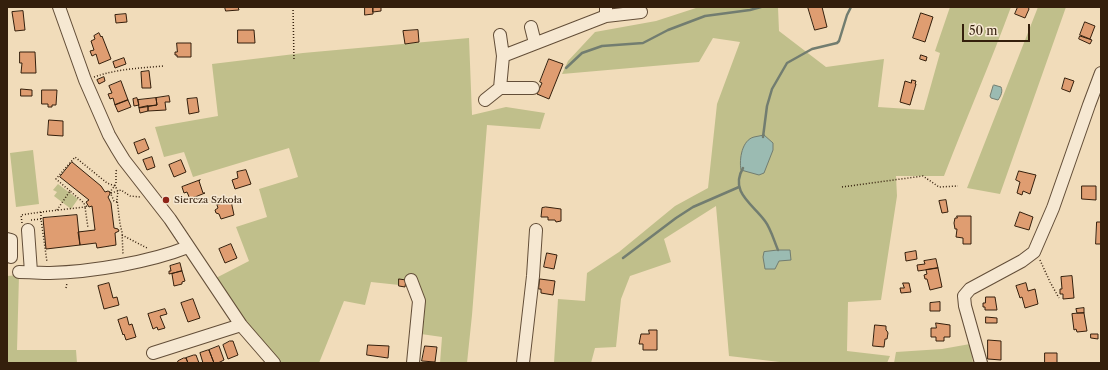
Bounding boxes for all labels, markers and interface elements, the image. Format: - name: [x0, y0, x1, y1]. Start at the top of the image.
- scale bar: [964, 16, 1032, 42]
- text: 50 m: [969, 23, 998, 38]
- place label: Siercza Szkoła: [174, 194, 242, 206]
- marker: Siercza Szkoła: [161, 195, 171, 205]

